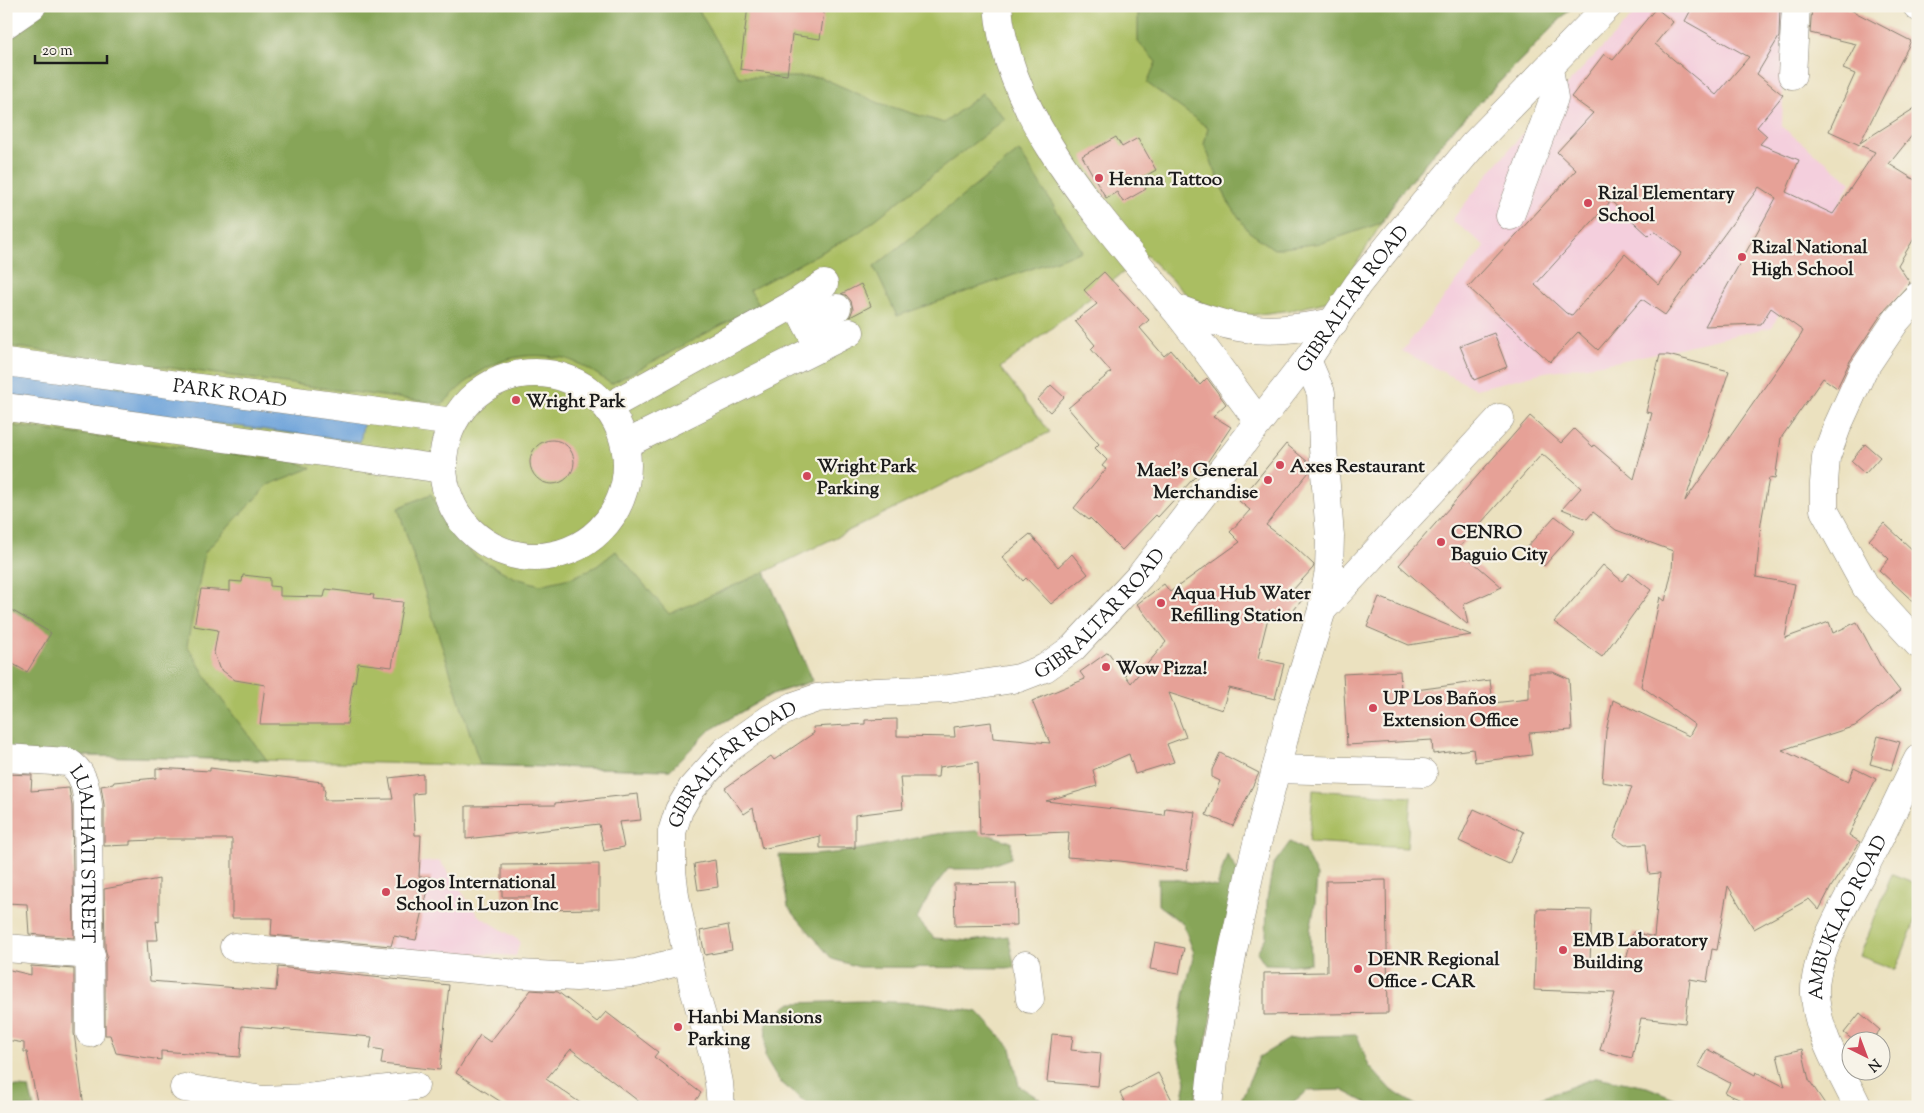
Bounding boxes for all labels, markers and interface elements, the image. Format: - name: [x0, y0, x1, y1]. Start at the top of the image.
- scale bar: [35, 32, 108, 64]
- text: 20 m: [42, 41, 73, 62]
- place label: Henna Tattoo: [1109, 167, 1223, 194]
- marker: Henna Tattoo: [1093, 172, 1105, 184]
- place label: Rizal Elementary School: [1598, 181, 1735, 230]
- marker: Rizal Elementary School: [1582, 197, 1594, 209]
- street label: GIBRALTAR ROAD: [1291, 220, 1416, 379]
- place label: Rizal National High School: [1752, 235, 1868, 284]
- marker: Rizal National High School: [1736, 251, 1748, 263]
- street label: PARK ROAD: [171, 374, 288, 416]
- place label: Wright Park: [526, 389, 626, 416]
- marker: Wright Park: [510, 394, 522, 406]
- place label: Wright Park Parking: [817, 454, 917, 503]
- place label: Axes Restaurant: [1290, 454, 1425, 481]
- place label: Mael's General Merchandise: [1137, 458, 1259, 507]
- marker: Axes Restaurant: [1274, 459, 1286, 471]
- marker: Wright Park Parking: [801, 470, 813, 482]
- marker: Mael's General Merchandise: [1262, 474, 1274, 486]
- place label: CENRO Baguio City: [1451, 520, 1548, 569]
- marker: CENRO Baguio City: [1435, 536, 1447, 548]
- street label: GIBRALTAR ROAD: [1031, 543, 1173, 687]
- place label: Aqua Hub Water Refilling Station: [1171, 581, 1312, 630]
- marker: Aqua Hub Water Refilling Station: [1155, 597, 1167, 609]
- place label: Wow Pizza!: [1116, 656, 1208, 683]
- marker: Wow Pizza!: [1100, 661, 1112, 673]
- place label: UP Los Baños Extension Office: [1383, 686, 1519, 735]
- street label: GIBRALTAR ROAD: [663, 696, 802, 832]
- marker: UP Los Baños Extension Office: [1367, 702, 1379, 714]
- street label: LUALHATI STREET: [62, 760, 100, 943]
- street label: AMBUKLAO ROAD: [1804, 831, 1895, 1001]
- place label: Logos International School in Luzon Inc: [396, 870, 559, 919]
- marker: Logos International School in Luzon Inc: [380, 886, 392, 898]
- place label: EMB Laboratory Building: [1573, 928, 1708, 977]
- marker: EMB Laboratory Building: [1557, 944, 1569, 956]
- place label: DENR Regional Office - CAR: [1368, 947, 1500, 996]
- marker: DENR Regional Office - CAR: [1352, 963, 1364, 975]
- place label: Hanbi Mansions Parking: [688, 1005, 823, 1054]
- marker: Hanbi Mansions Parking: [672, 1021, 684, 1033]
- north arrow: [1842, 1030, 1892, 1080]
- text: N: [1863, 1053, 1884, 1075]

